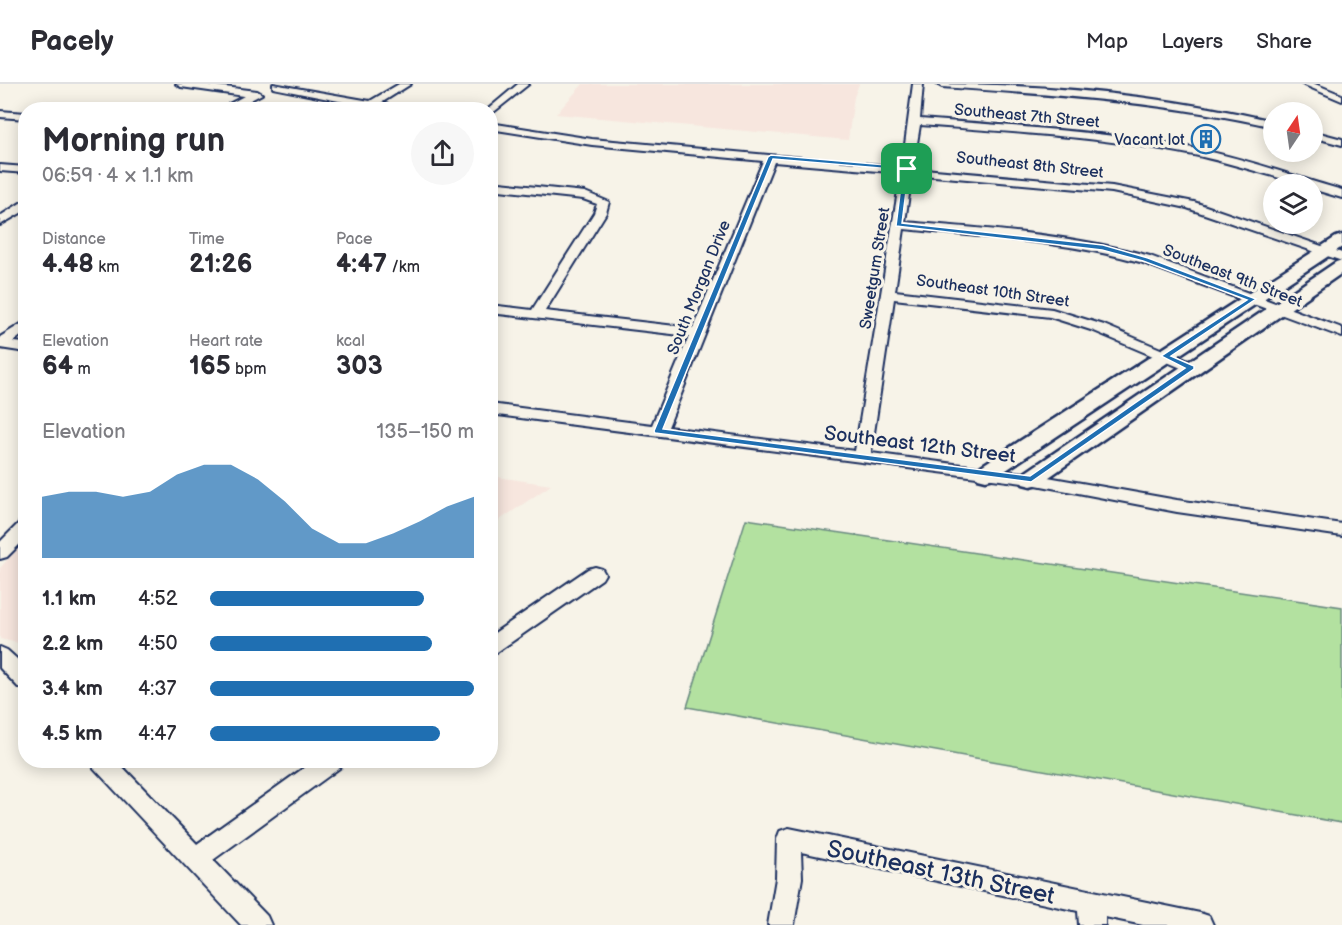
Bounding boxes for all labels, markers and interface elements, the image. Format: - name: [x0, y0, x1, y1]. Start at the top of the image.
- text: Pacely: [30, 25, 114, 58]
- text: Map: [1086, 29, 1128, 54]
- text: Layers: [1161, 29, 1223, 54]
- text: Share: [1256, 29, 1312, 54]
- street label: Southeast 7th Street: [953, 101, 1101, 132]
- north arrow: [1263, 102, 1323, 162]
- map controls: [1263, 102, 1323, 234]
- text: Morning run: [42, 121, 225, 161]
- button: share: [411, 122, 474, 185]
- building icon: Vacant lot: [1190, 123, 1222, 155]
- place label: Vacant lot: [1114, 131, 1185, 150]
- pin: [881, 143, 932, 194]
- street label: Southeast 8th Street: [955, 148, 1105, 183]
- icon: arrive: [890, 152, 923, 185]
- text: 06:59 · 4 × 1.1 km: [42, 164, 193, 188]
- button: layers: [1263, 174, 1323, 234]
- street label: Sweetgum Street: [856, 206, 895, 330]
- street label: South Morgan Drive: [664, 217, 735, 358]
- text: Distance: [42, 230, 106, 249]
- text: Time: [189, 230, 224, 249]
- text: Pace: [336, 230, 372, 249]
- street label: Southeast 9th Street: [1160, 241, 1305, 312]
- text: 4.48: [42, 249, 94, 280]
- text: 21:26: [189, 249, 253, 280]
- text: 4:47: [336, 249, 387, 280]
- text: km: [94, 258, 119, 277]
- text: /km: [387, 258, 420, 277]
- street label: Southeast 10th Street: [915, 271, 1071, 312]
- text: Elevation: [42, 332, 109, 351]
- text: Heart rate: [189, 332, 263, 351]
- text: kcal: [336, 332, 365, 351]
- text: 64: [42, 351, 73, 382]
- text: 165: [189, 351, 231, 382]
- text: 303: [336, 351, 383, 382]
- text: m: [73, 360, 91, 379]
- text: bpm: [231, 360, 267, 379]
- text: Elevation: [42, 420, 125, 444]
- text: 135–150 m: [376, 420, 474, 444]
- street label: Southeast 12th Street: [823, 421, 1017, 469]
- text: 1.1 km: [42, 587, 96, 611]
- text: 4:52: [138, 587, 178, 611]
- text: 2.2 km: [42, 632, 103, 656]
- text: 4:50: [138, 632, 177, 656]
- text: 3.4 km: [42, 677, 103, 701]
- text: 4:37: [138, 677, 176, 701]
- text: 4.5 km: [42, 722, 103, 746]
- text: 4:47: [138, 722, 176, 746]
- street label: Southeast 13th Street: [824, 834, 1058, 911]

